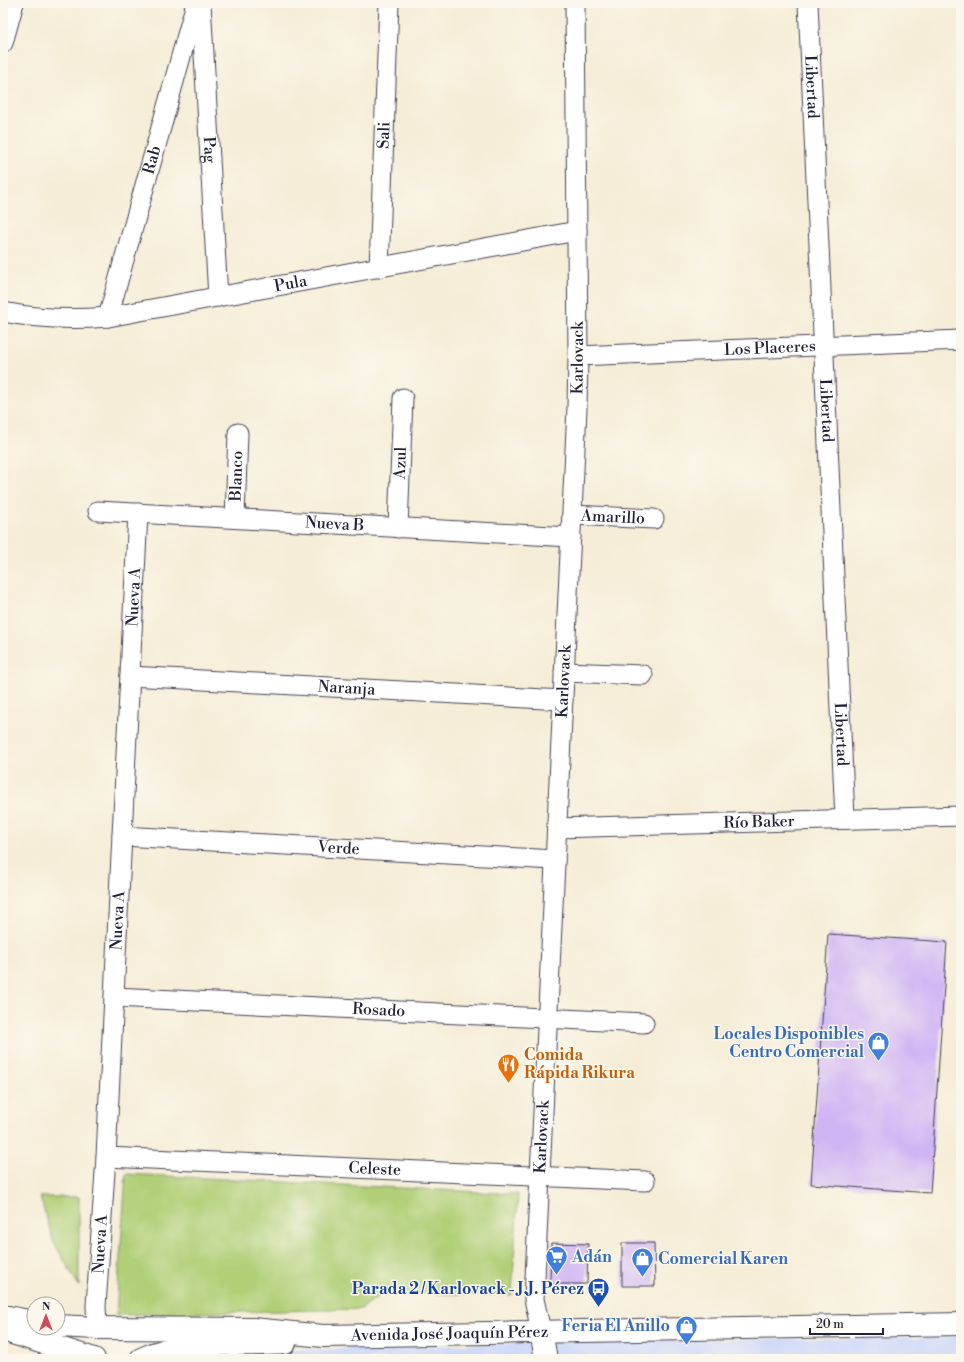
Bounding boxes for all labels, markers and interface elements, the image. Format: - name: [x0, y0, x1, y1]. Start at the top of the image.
- street label: Libertad: [800, 55, 823, 119]
- street label: Sali: [374, 121, 395, 149]
- street label: Pag: [199, 136, 220, 164]
- street label: Rab: [138, 144, 165, 177]
- street label: Pula: [272, 271, 309, 296]
- street label: Karlovack: [567, 320, 588, 394]
- street label: Los Placeres: [724, 336, 816, 360]
- street label: Libertad: [815, 378, 838, 443]
- street label: Azul: [390, 446, 411, 481]
- street label: Blanco: [226, 450, 247, 503]
- street label: Amarillo: [579, 505, 645, 529]
- street label: Nueva B: [304, 512, 365, 536]
- street label: Nueva A: [122, 566, 145, 627]
- street label: Karlovack: [552, 643, 576, 718]
- street label: Naranja: [317, 676, 377, 700]
- street label: Libertad: [830, 702, 853, 766]
- street label: Río Baker: [723, 811, 795, 833]
- street label: Verde: [316, 837, 360, 859]
- street label: Nueva A: [106, 890, 129, 951]
- street label: Rosado: [352, 999, 406, 1021]
- place label: Locales Disponibles Centro Comercial: [713, 1024, 865, 1062]
- shop icon: Locales Disponibles Centro Comercial: [866, 1030, 892, 1063]
- place label: Comida Rápida Rikura: [524, 1045, 635, 1083]
- restaurant icon: Comida Rápida Rikura: [496, 1051, 522, 1084]
- street label: Karlovack: [530, 1098, 554, 1174]
- street label: Celeste: [348, 1158, 402, 1180]
- street label: Nueva A: [88, 1213, 112, 1274]
- supermarket icon: Adán: [543, 1244, 569, 1277]
- shop icon: Comercial Karen: [630, 1246, 656, 1279]
- place label: Adán: [571, 1247, 612, 1267]
- place label: Comercial Karen: [658, 1249, 788, 1269]
- bus stop icon: Parada 2 / Karlovack - J.J. Pérez: [586, 1276, 612, 1309]
- place label: Parada 2 / Karlovack - J.J. Pérez: [352, 1279, 584, 1299]
- north arrow: [26, 1296, 66, 1336]
- text: N: [42, 1300, 51, 1314]
- scale bar: [810, 1310, 883, 1336]
- shop icon: Feria El Anillo: [673, 1313, 699, 1346]
- place label: Feria El Anillo: [562, 1316, 670, 1336]
- text: 20 m: [816, 1317, 844, 1332]
- street label: Avenida José Joaquín Pérez: [350, 1322, 548, 1345]

